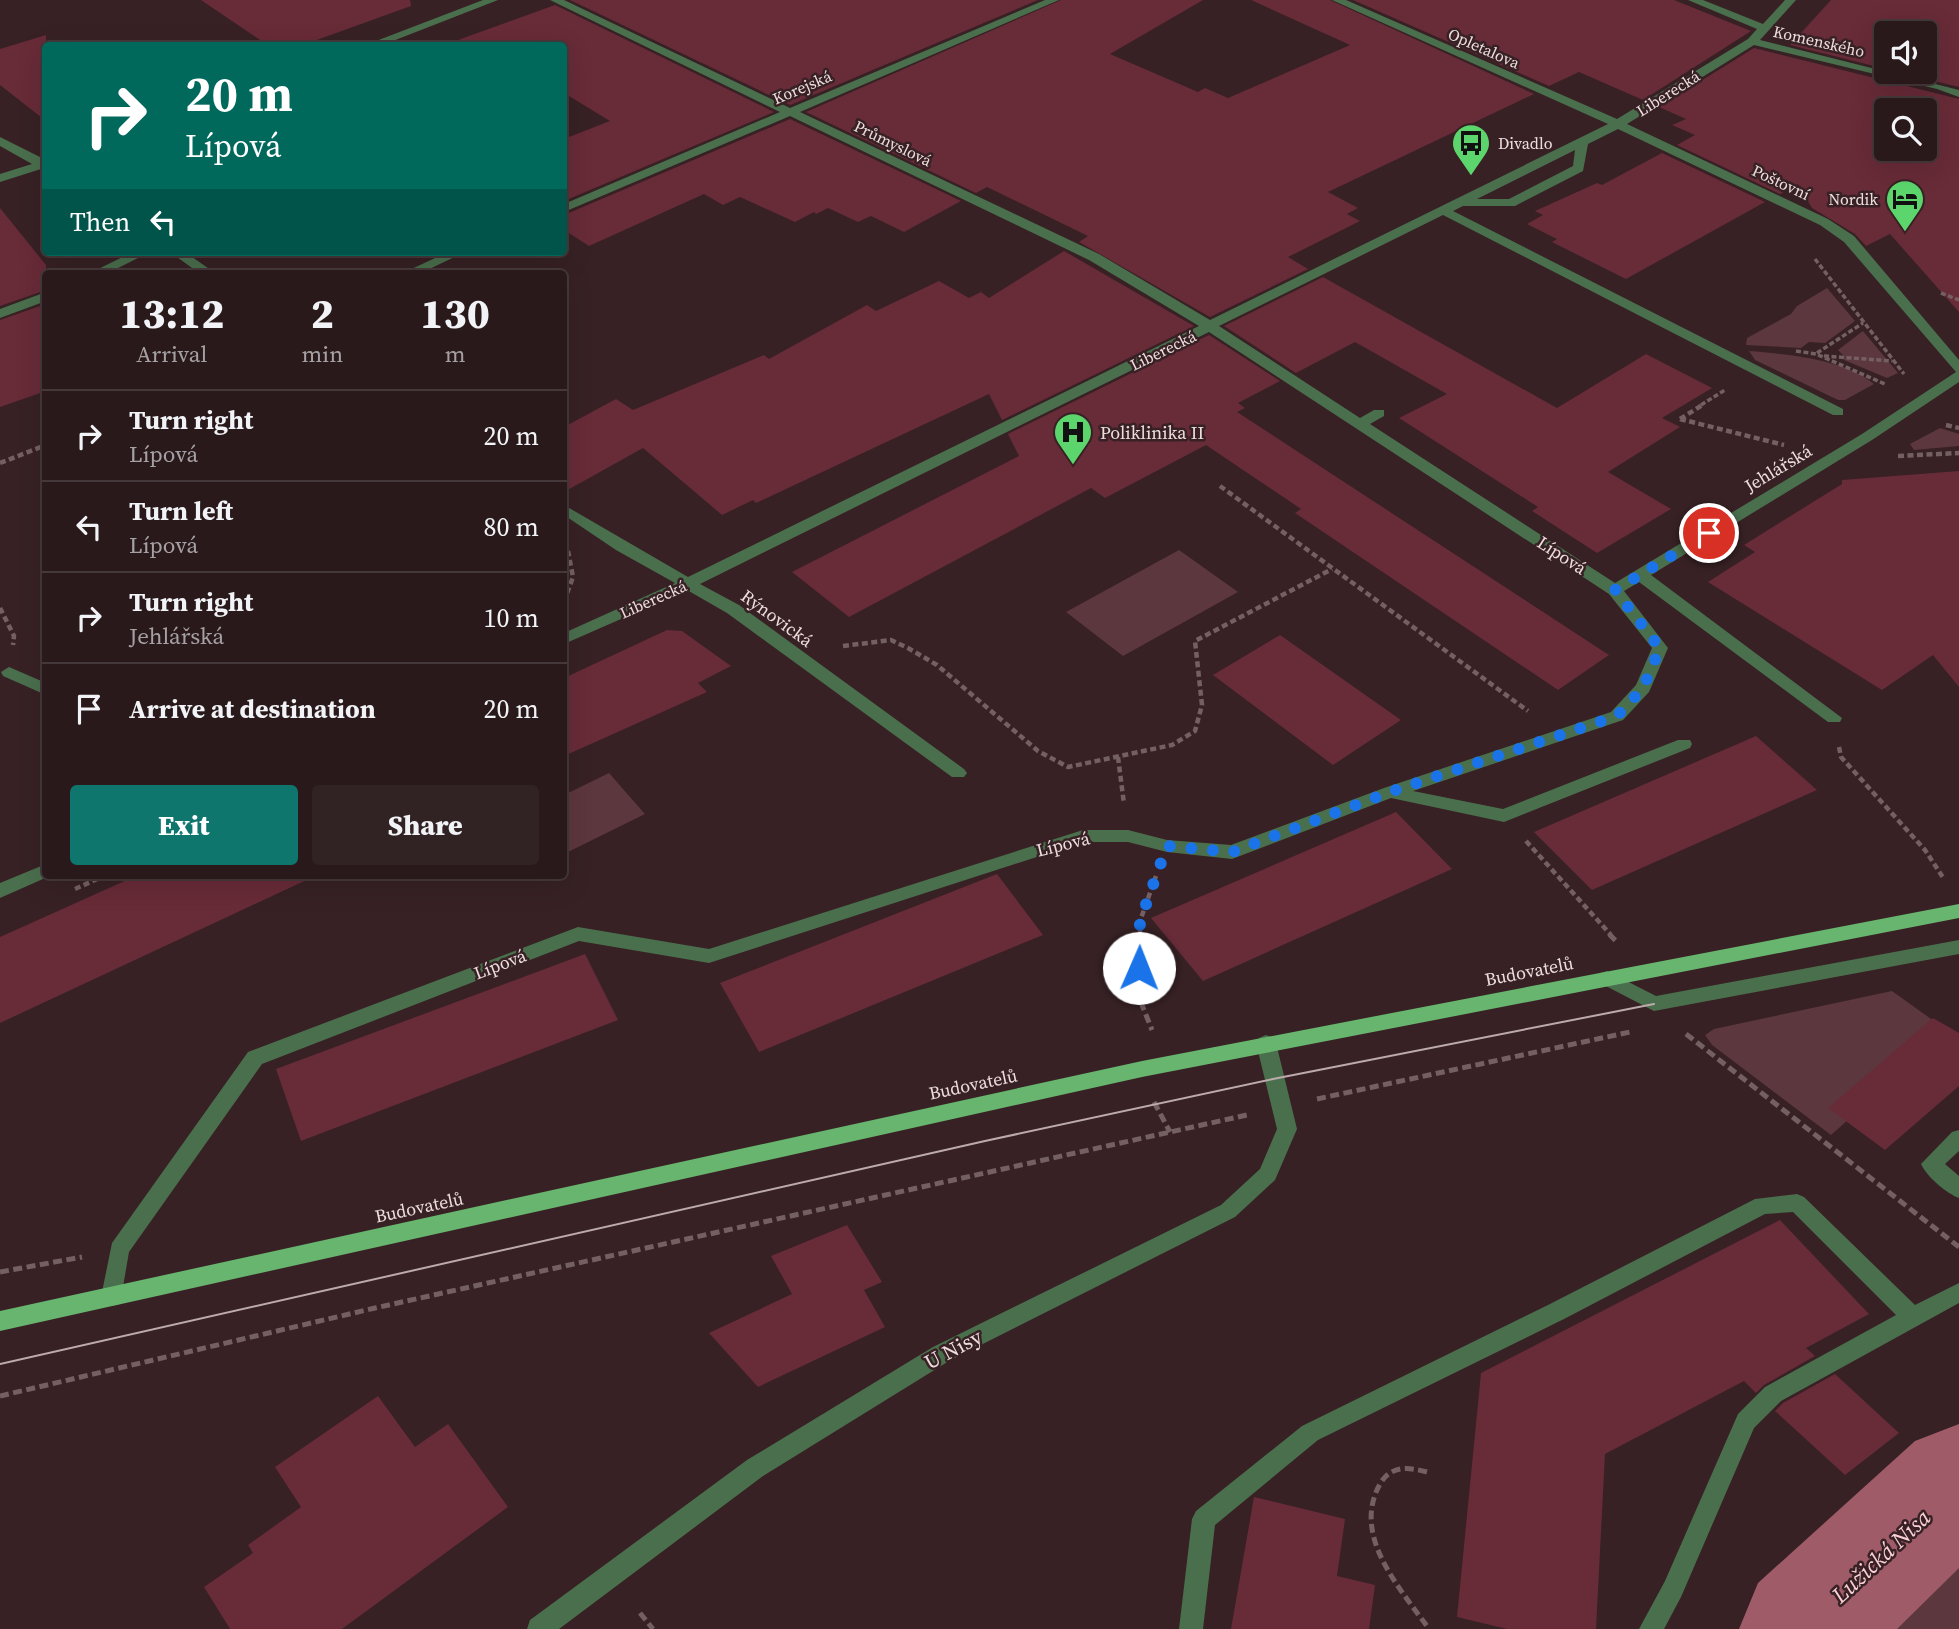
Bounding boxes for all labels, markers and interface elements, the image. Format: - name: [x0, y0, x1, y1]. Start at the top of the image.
- street label: Komenského: [1771, 20, 1867, 62]
- map controls: [1874, 21, 1937, 161]
- button: sound: [1874, 21, 1937, 84]
- street label: Opletalova: [1445, 22, 1524, 74]
- text: 20 m: [185, 60, 293, 127]
- street label: Korejská: [769, 64, 836, 109]
- street label: Liberecká: [1632, 64, 1705, 121]
- icon: right: [70, 70, 161, 161]
- button: search: [1874, 98, 1937, 161]
- street label: Průmyslová: [851, 115, 936, 172]
- bus stop icon: Divadlo: [1450, 122, 1492, 177]
- text: Lípová: [185, 124, 281, 168]
- place label: Divadlo: [1498, 132, 1553, 154]
- street label: Poštovní: [1749, 159, 1814, 205]
- hotel icon: Nordik: [1884, 178, 1926, 233]
- place label: Nordik: [1828, 188, 1878, 210]
- icon: left: [144, 203, 182, 241]
- text: Then: [70, 204, 130, 240]
- text: 13:12: [119, 284, 224, 342]
- text: 2: [311, 284, 334, 342]
- text: 130: [420, 284, 490, 342]
- street label: Liberecká: [1126, 324, 1200, 375]
- text: Arrival: [136, 338, 207, 370]
- text: min: [302, 338, 343, 370]
- text: m: [445, 338, 465, 370]
- text: Turn right: [129, 402, 253, 438]
- hospital icon: Poliklinika II: [1052, 411, 1094, 466]
- icon: right: [70, 417, 108, 455]
- text: 20 m: [484, 418, 539, 454]
- place label: Poliklinika II: [1100, 420, 1204, 445]
- text: Lípová: [129, 438, 198, 470]
- street label: Jehlářská: [1739, 438, 1817, 498]
- text: Turn left: [129, 493, 233, 529]
- pin: [1679, 503, 1739, 563]
- icon: left: [70, 508, 108, 546]
- text: 80 m: [484, 509, 539, 545]
- icon: arrive: [1690, 514, 1728, 552]
- text: Lípová: [129, 529, 198, 561]
- street label: Lípová: [1532, 530, 1592, 581]
- street label: Liberecká: [616, 574, 691, 623]
- street label: Rýnovická: [736, 583, 819, 653]
- text: Turn right: [129, 584, 253, 620]
- icon: right: [70, 599, 108, 637]
- text: 10 m: [484, 600, 539, 636]
- text: Jehlářská: [129, 620, 224, 652]
- icon: arrive: [70, 690, 108, 728]
- text: Arrive at destination: [129, 691, 376, 727]
- text: 20 m: [484, 691, 539, 727]
- button: Exit: [70, 785, 298, 865]
- button: Share: [312, 785, 539, 865]
- street label: Lípová: [1034, 825, 1093, 863]
- position arrow: [1102, 931, 1176, 1005]
- street label: Lípová: [470, 942, 531, 985]
- street label: Budovatelů: [1483, 950, 1575, 992]
- street label: Budovatelů: [926, 1062, 1020, 1106]
- street label: Budovatelů: [372, 1185, 466, 1229]
- street label: U Nisy: [919, 1322, 987, 1376]
- water label: Lužická Nisa: [1824, 1502, 1938, 1611]

